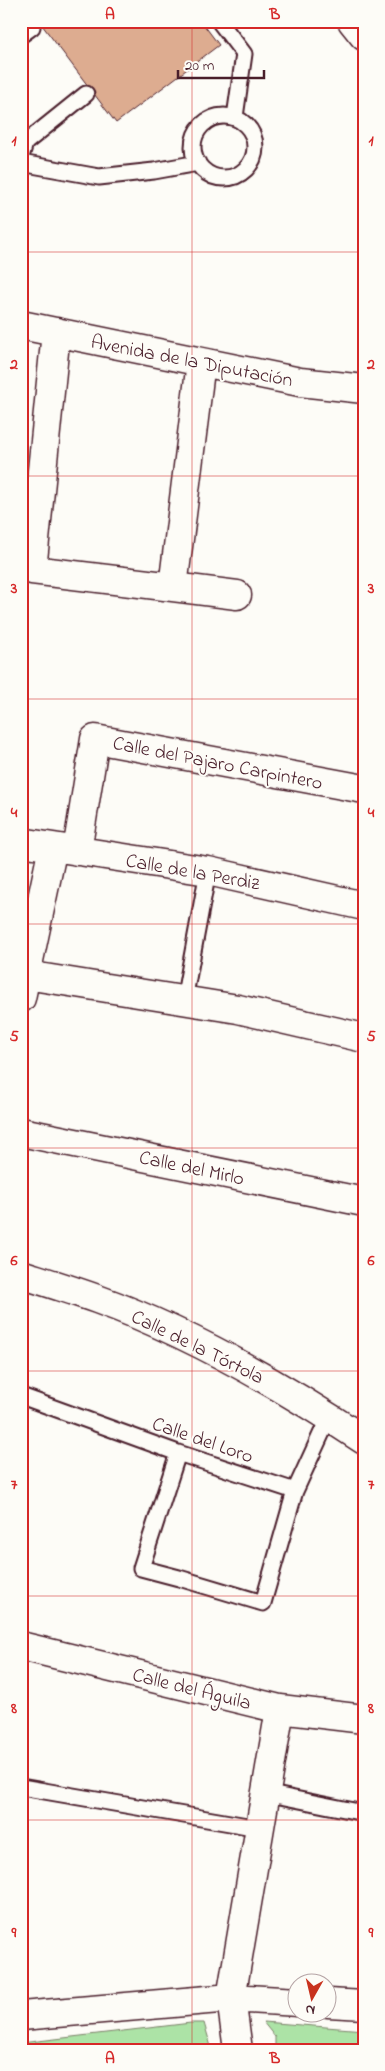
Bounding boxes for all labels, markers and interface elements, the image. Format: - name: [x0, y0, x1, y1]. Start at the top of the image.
- text: A: [105, 3, 115, 27]
- text: B: [269, 3, 281, 27]
- scale bar: [178, 48, 264, 80]
- text: 20 m: [185, 55, 215, 77]
- text: 1: [11, 129, 17, 153]
- text: 1: [368, 129, 374, 153]
- street label: Avenida de la Diputación: [88, 329, 295, 396]
- text: 2: [9, 353, 18, 377]
- text: 2: [366, 353, 375, 377]
- text: 3: [10, 577, 18, 601]
- text: 3: [367, 577, 375, 601]
- street label: Calle del Pajaro Carpintero: [110, 730, 325, 799]
- text: 4: [10, 801, 18, 825]
- text: 4: [367, 801, 375, 825]
- street label: Calle de la Perdiz: [123, 847, 262, 900]
- text: 5: [9, 1025, 19, 1049]
- text: 5: [366, 1025, 376, 1049]
- street label: Calle del Mirlo: [136, 1144, 247, 1195]
- text: 6: [9, 1249, 18, 1273]
- text: 6: [366, 1249, 375, 1273]
- street label: Calle de la Tórtola: [125, 1303, 268, 1393]
- street label: Calle del Loro: [148, 1410, 257, 1472]
- text: 7: [11, 1473, 18, 1497]
- text: 7: [368, 1473, 375, 1497]
- street label: Calle del Águila: [129, 1662, 254, 1720]
- text: 8: [10, 1697, 17, 1721]
- text: 8: [367, 1697, 374, 1721]
- text: 9: [11, 1921, 17, 1945]
- text: 9: [368, 1921, 374, 1945]
- north arrow: [288, 1974, 338, 2024]
- text: N: [304, 1998, 317, 2020]
- text: A: [105, 2047, 115, 2071]
- text: B: [269, 2047, 281, 2071]

